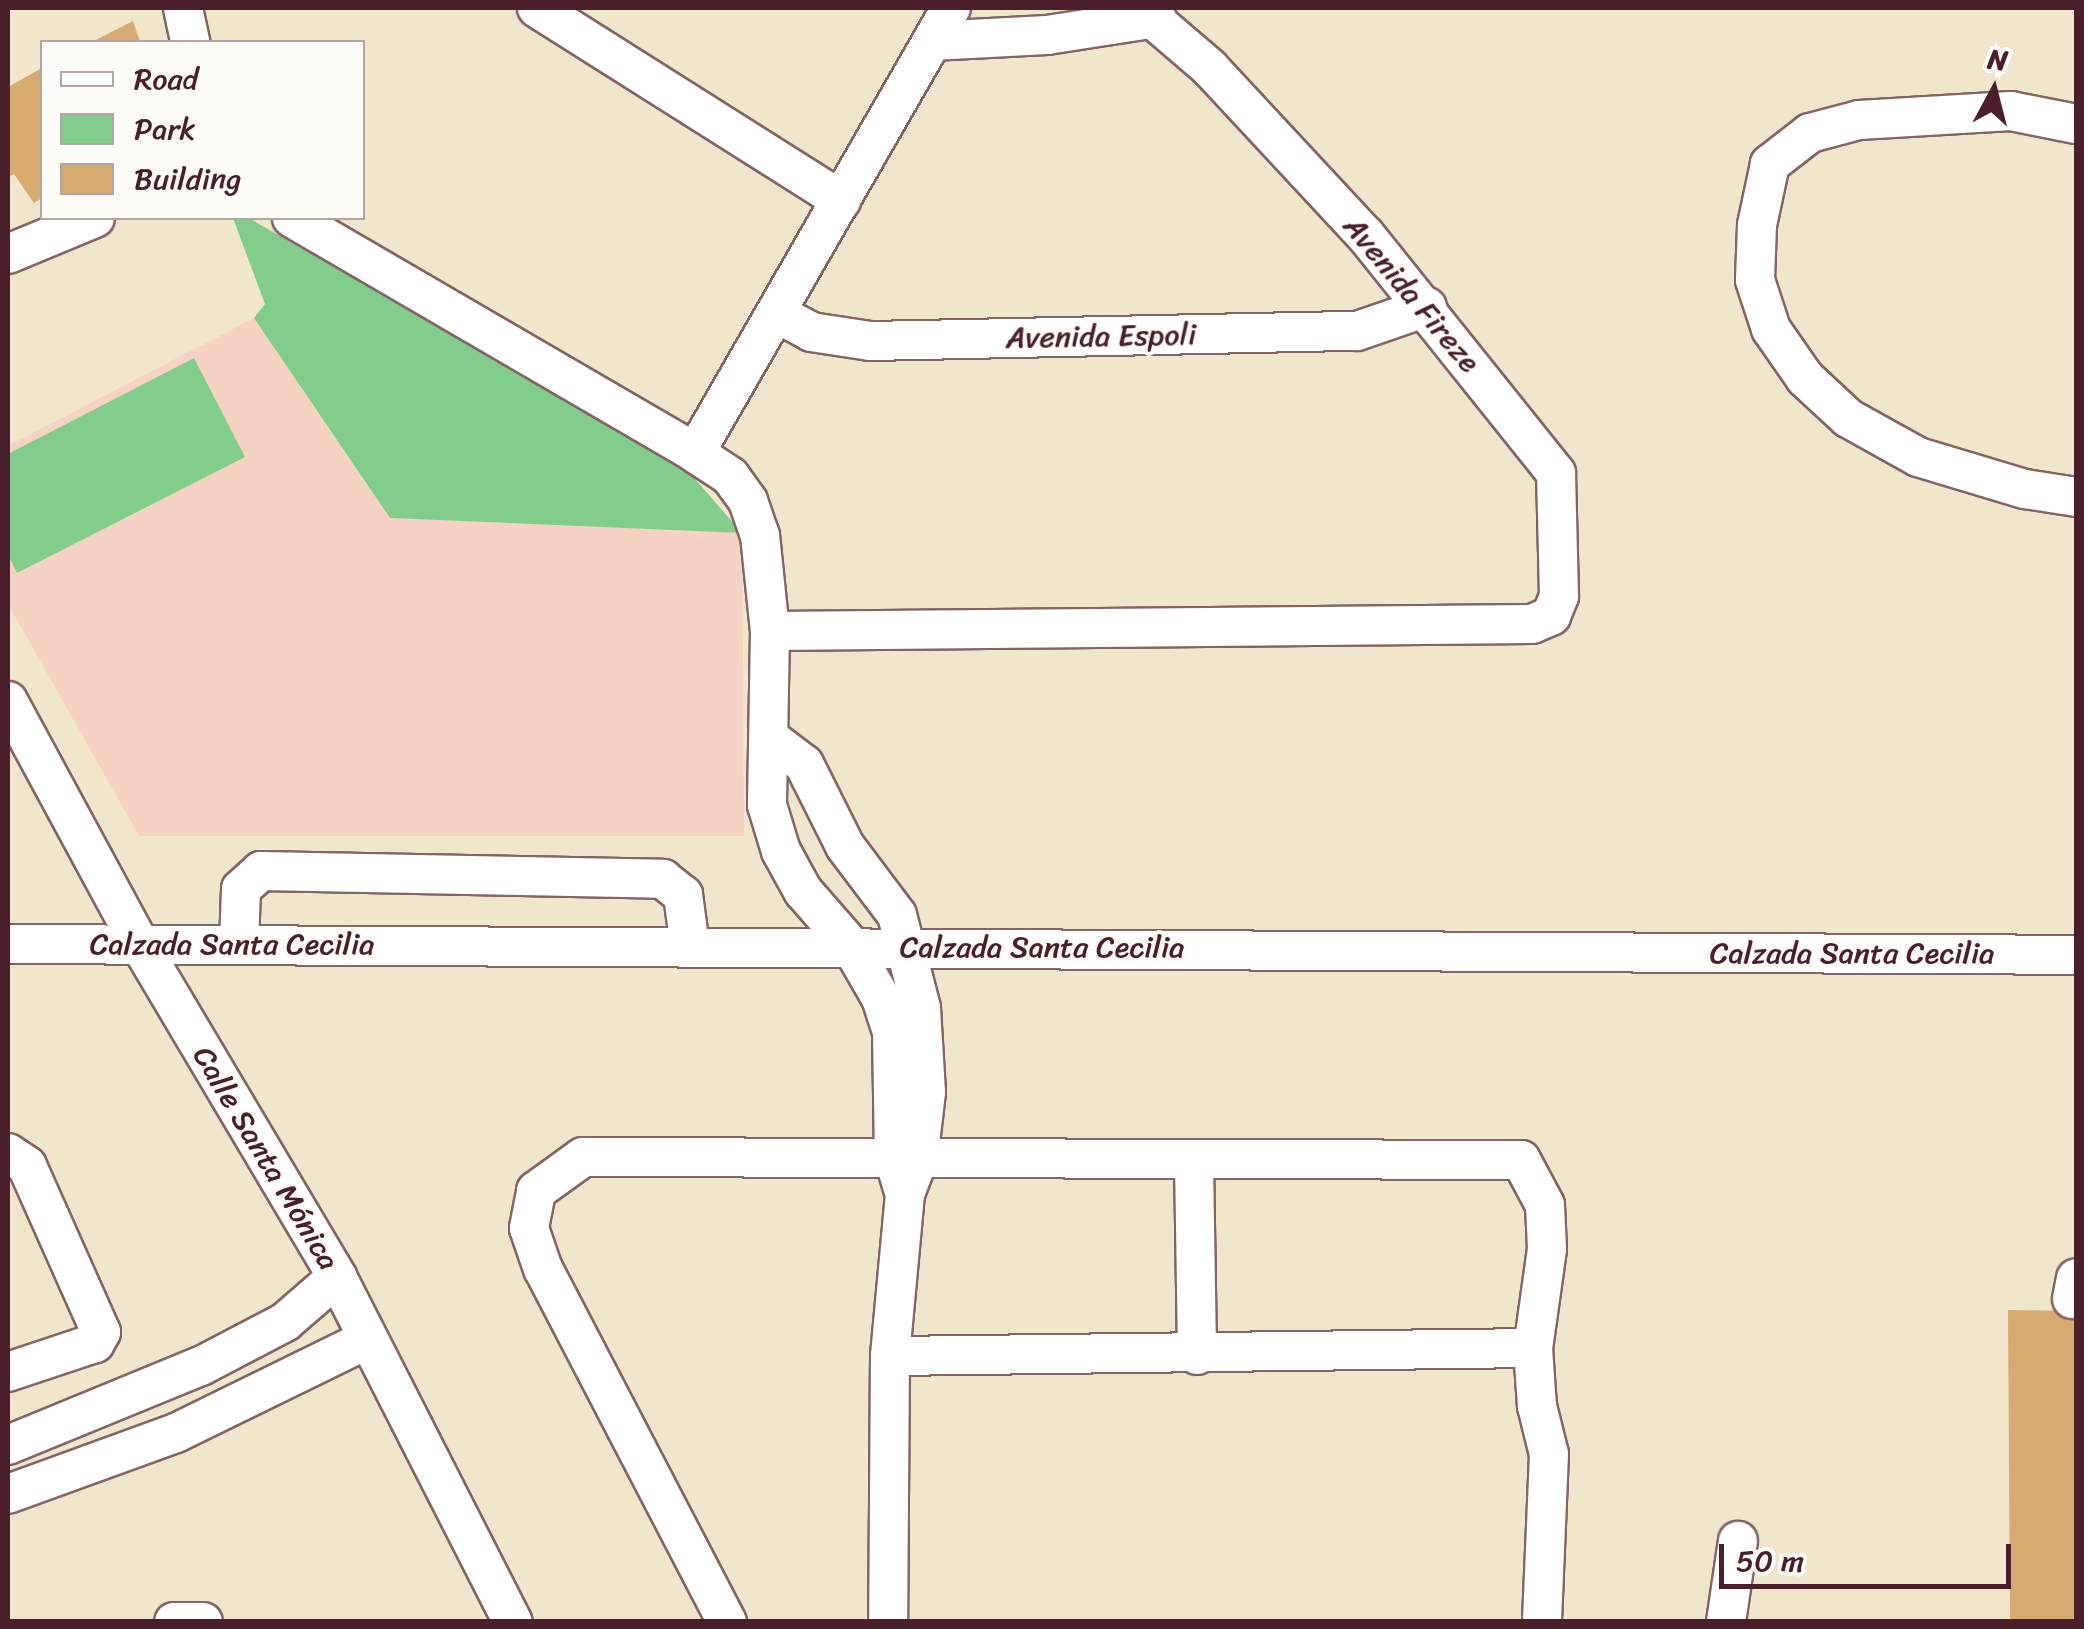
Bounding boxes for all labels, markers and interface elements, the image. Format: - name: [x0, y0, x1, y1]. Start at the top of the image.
- text: N: [1985, 34, 2010, 85]
- legend: [40, 40, 365, 220]
- north arrow: [1944, 40, 2044, 140]
- text: Road: [134, 52, 198, 106]
- text: Park: [134, 102, 196, 156]
- text: Building: [134, 152, 241, 206]
- street label: Avenida Fireze: [1336, 208, 1488, 380]
- street label: Avenida Espoli: [1005, 316, 1197, 356]
- street label: Calzada Santa Cecilia: [89, 926, 375, 962]
- street label: Calzada Santa Cecilia: [899, 929, 1185, 965]
- street label: Calzada Santa Cecilia: [1709, 935, 1995, 971]
- street label: Calle Santa Mónica: [185, 1040, 347, 1276]
- scale bar: [1724, 1524, 2016, 1586]
- text: 50 m: [1736, 1534, 1804, 1588]

